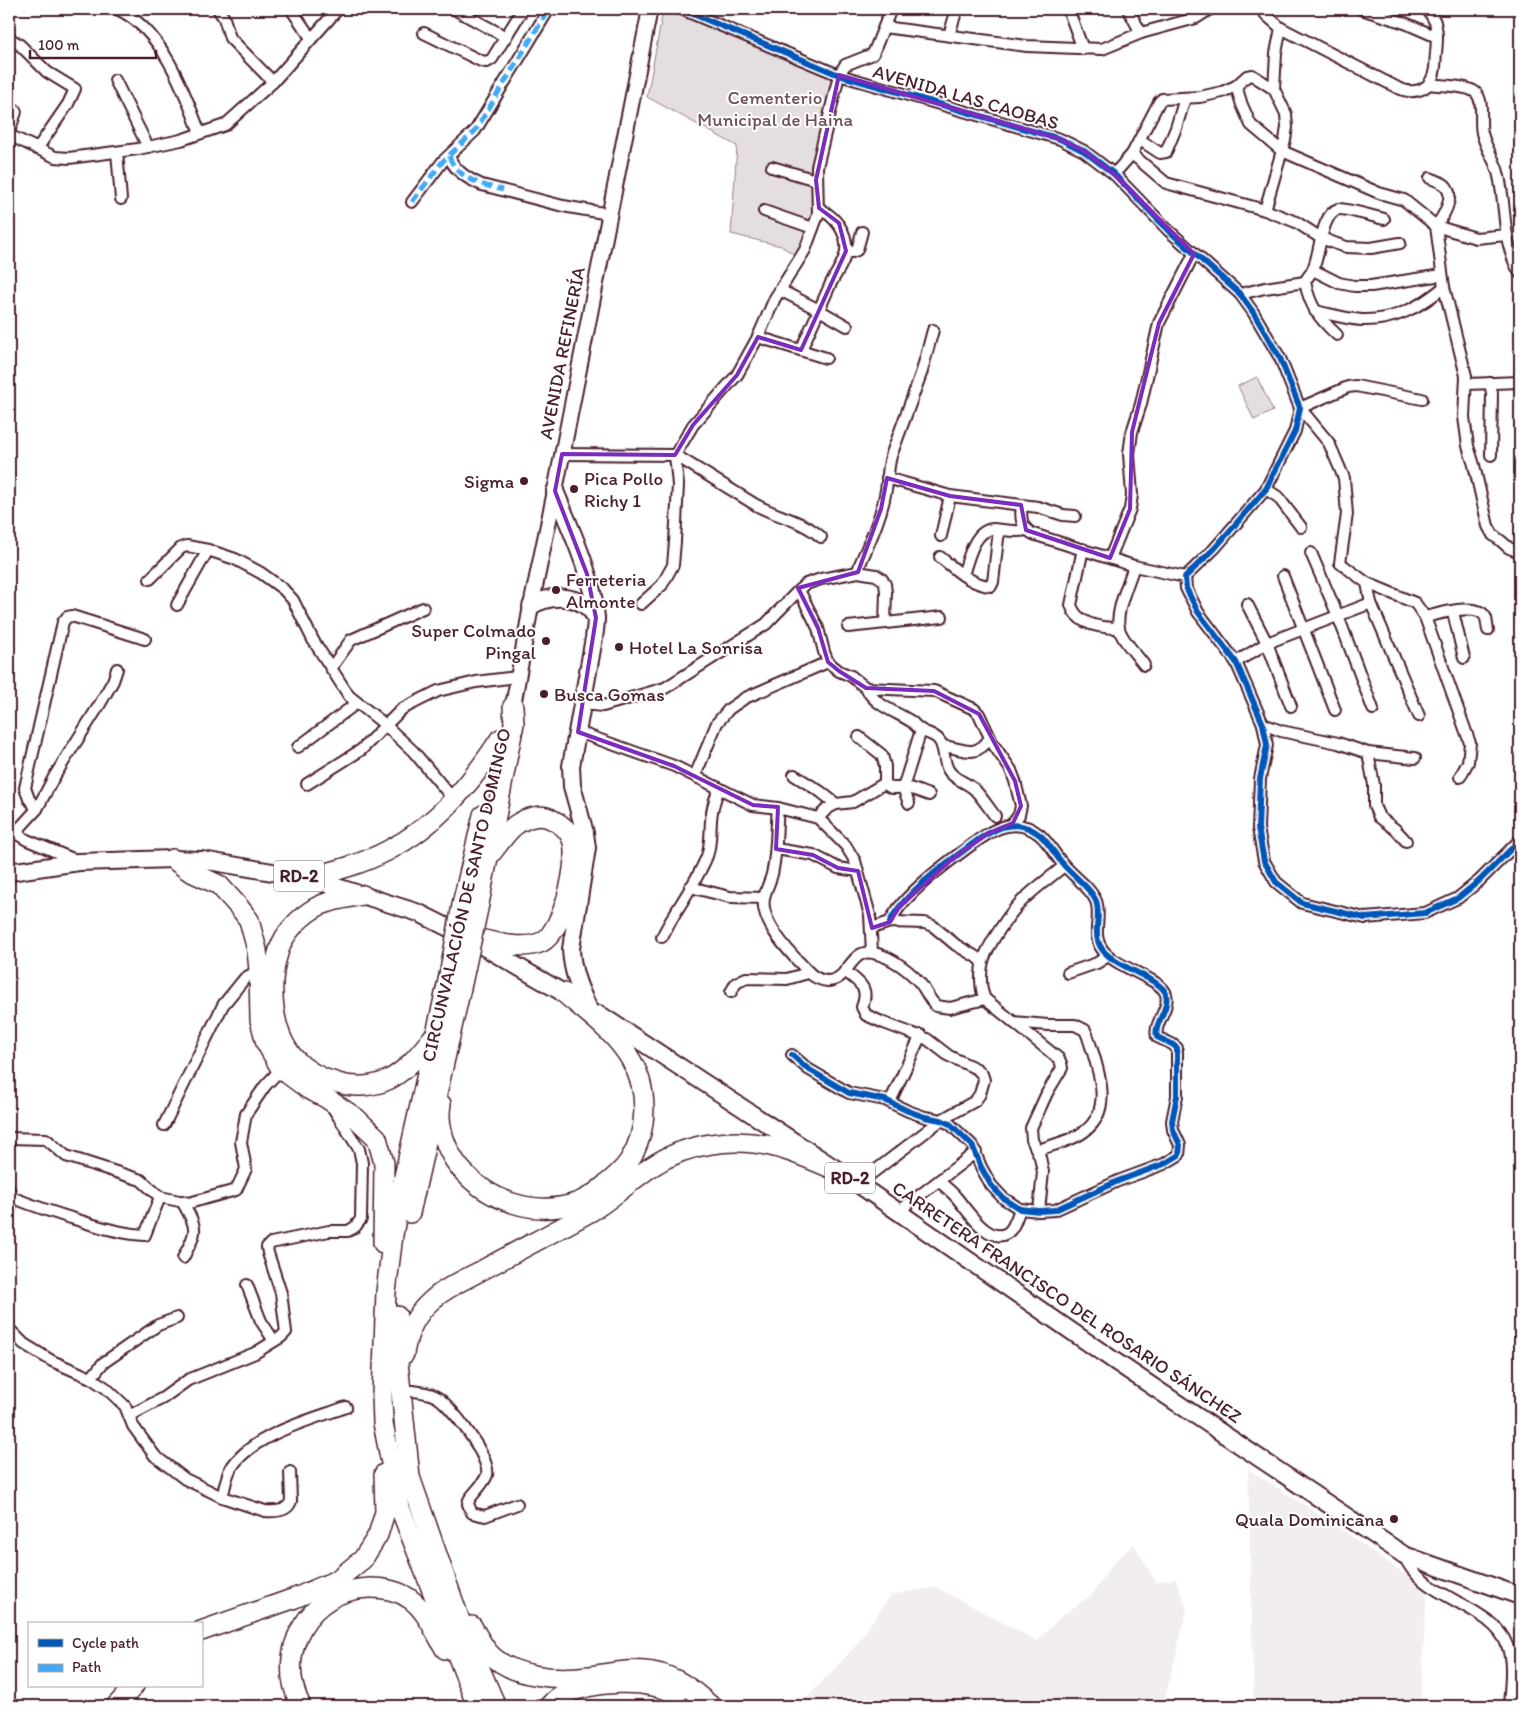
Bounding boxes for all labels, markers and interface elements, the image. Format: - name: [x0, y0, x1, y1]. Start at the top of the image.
- scale bar: [30, 28, 156, 60]
- text: 100 m: [38, 36, 80, 54]
- street label: AVENIDA LAS CAOBAS: [870, 59, 1062, 135]
- park label: Cementerio Municipal de Haina: [697, 86, 853, 131]
- street label: AVENIDA REFINERÍA: [534, 265, 590, 441]
- place label: Pica Pollo Richy 1: [584, 467, 663, 512]
- place label: Sigma: [464, 470, 514, 493]
- marker: Sigma: [518, 475, 530, 487]
- marker: Pica Pollo Richy 1: [568, 483, 580, 495]
- place label: Ferreteria Almonte: [566, 568, 646, 613]
- marker: Ferreteria Almonte: [550, 584, 562, 596]
- place label: Super Colmado Pingal: [411, 619, 537, 664]
- marker: Super Colmado Pingal: [540, 635, 552, 647]
- place label: Hotel La Sonrisa: [629, 636, 763, 659]
- marker: Hotel La Sonrisa: [613, 641, 625, 653]
- place label: Busca Gomas: [554, 683, 665, 706]
- marker: Busca Gomas: [538, 688, 550, 700]
- street label: CIRCUNVALACIÓN DE SANTO DOMINGO: [416, 726, 516, 1064]
- road number: RD-2: [274, 860, 324, 891]
- road number: RD-2: [825, 1162, 875, 1194]
- street label: CARRETERA FRANCISCO DEL ROSARIO SÁNCHEZ: [888, 1176, 1246, 1428]
- place label: Quala Dominicana: [1235, 1508, 1384, 1531]
- marker: Quala Dominicana: [1388, 1513, 1400, 1525]
- legend: [28, 1622, 202, 1688]
- text: Cycle path: [72, 1634, 139, 1652]
- text: Path: [72, 1658, 101, 1676]

